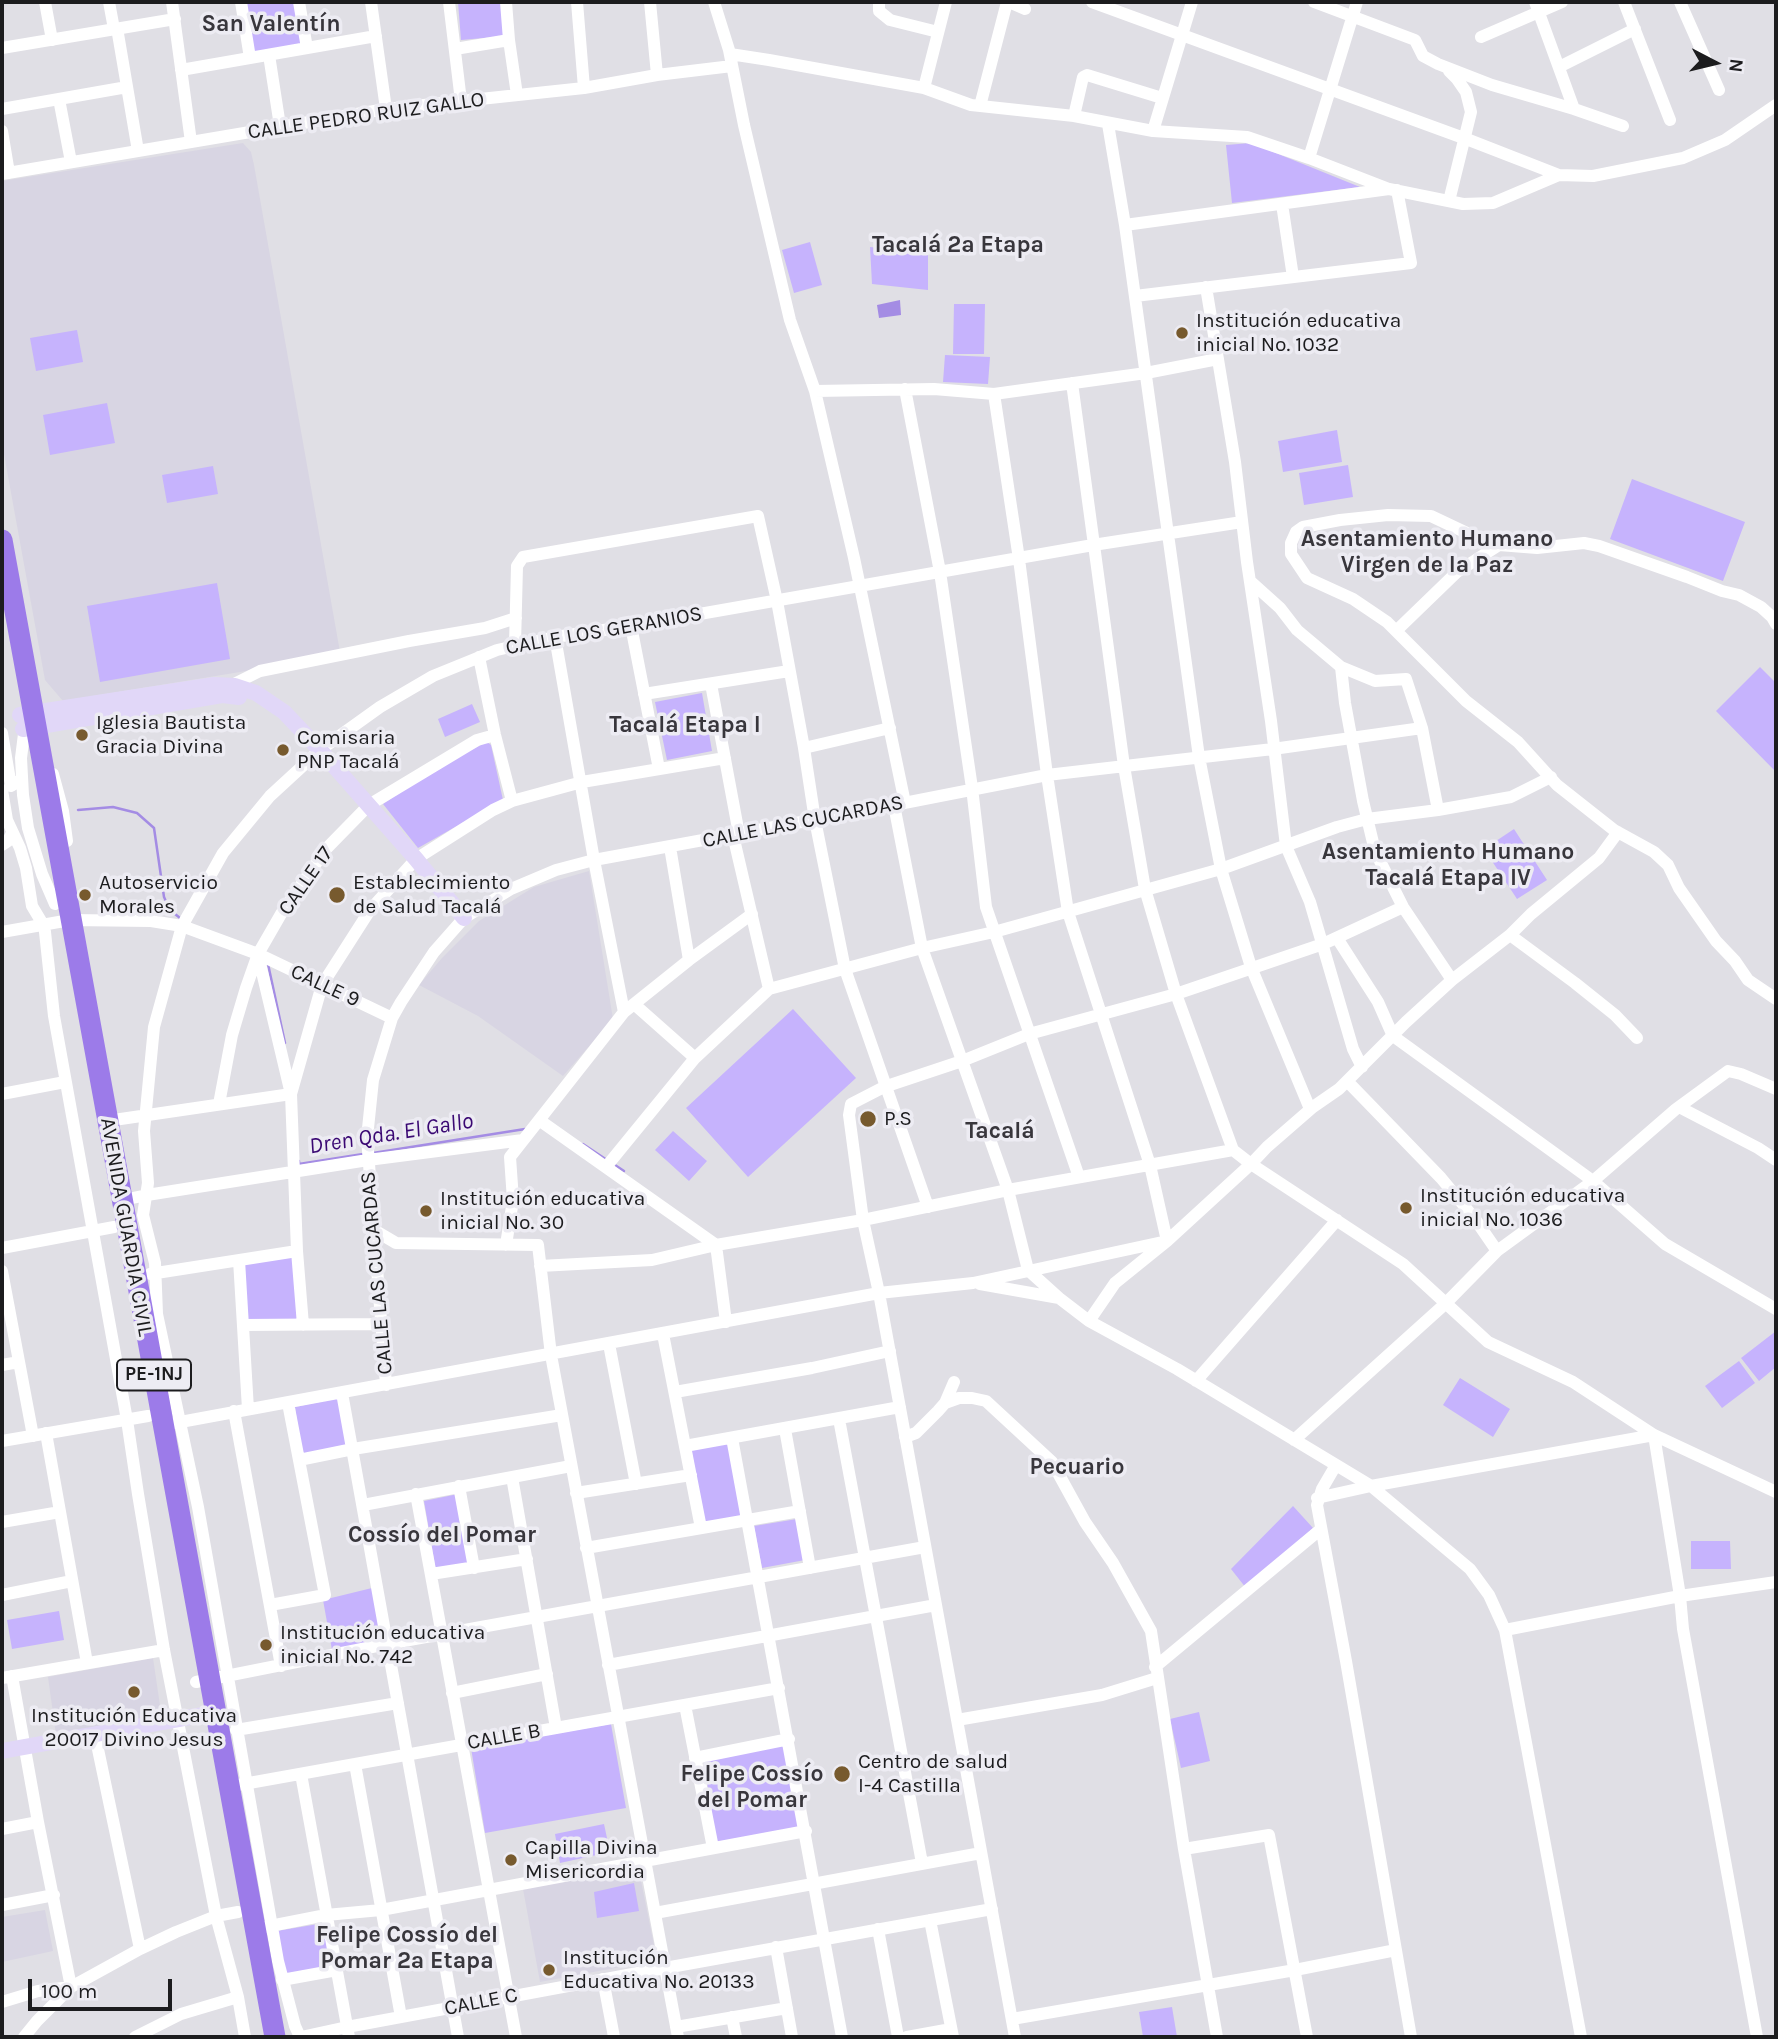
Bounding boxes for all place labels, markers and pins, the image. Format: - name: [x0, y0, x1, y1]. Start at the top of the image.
- place label: Institución educativa inicial No. 1032: [1196, 308, 1401, 358]
- marker: Institución educativa inicial No. 1032: [1174, 325, 1190, 341]
- place label: Iglesia Bautista Gracia Divina: [96, 710, 246, 760]
- place label: Comisaria PNP Tacalá: [297, 725, 400, 775]
- marker: Iglesia Bautista Gracia Divina: [74, 727, 90, 743]
- marker: Comisaria PNP Tacalá: [275, 742, 291, 758]
- place label: Autoservicio Morales: [99, 870, 218, 920]
- place label: Establecimiento de Salud Tacalá: [353, 870, 510, 920]
- marker: Establecimiento de Salud Tacalá: [327, 885, 347, 905]
- marker: Autoservicio Morales: [77, 887, 93, 903]
- place label: P.S: [884, 1106, 912, 1132]
- marker: P.S: [858, 1109, 878, 1129]
- place label: Institución educativa inicial No. 1036: [1420, 1183, 1625, 1233]
- place label: Institución educativa inicial No. 30: [440, 1186, 645, 1236]
- marker: Institución educativa inicial No. 1036: [1398, 1200, 1414, 1216]
- marker: Institución educativa inicial No. 30: [418, 1203, 434, 1219]
- place label: Institución educativa inicial No. 742: [280, 1620, 485, 1670]
- marker: Institución educativa inicial No. 742: [258, 1637, 274, 1653]
- marker: Institución Educativa 20017 Divino Jesus: [126, 1684, 142, 1700]
- place label: Institución Educativa 20017 Divino Jesus: [31, 1703, 237, 1753]
- place label: Centro de salud I-4 Castilla: [858, 1749, 1008, 1799]
- marker: Centro de salud I-4 Castilla: [832, 1764, 852, 1784]
- place label: Capilla Divina Misericordia: [525, 1835, 657, 1885]
- marker: Capilla Divina Misericordia: [503, 1852, 519, 1868]
- place label: Institución Educativa No. 20133: [563, 1945, 755, 1995]
- marker: Institución Educativa No. 20133: [541, 1962, 557, 1978]

